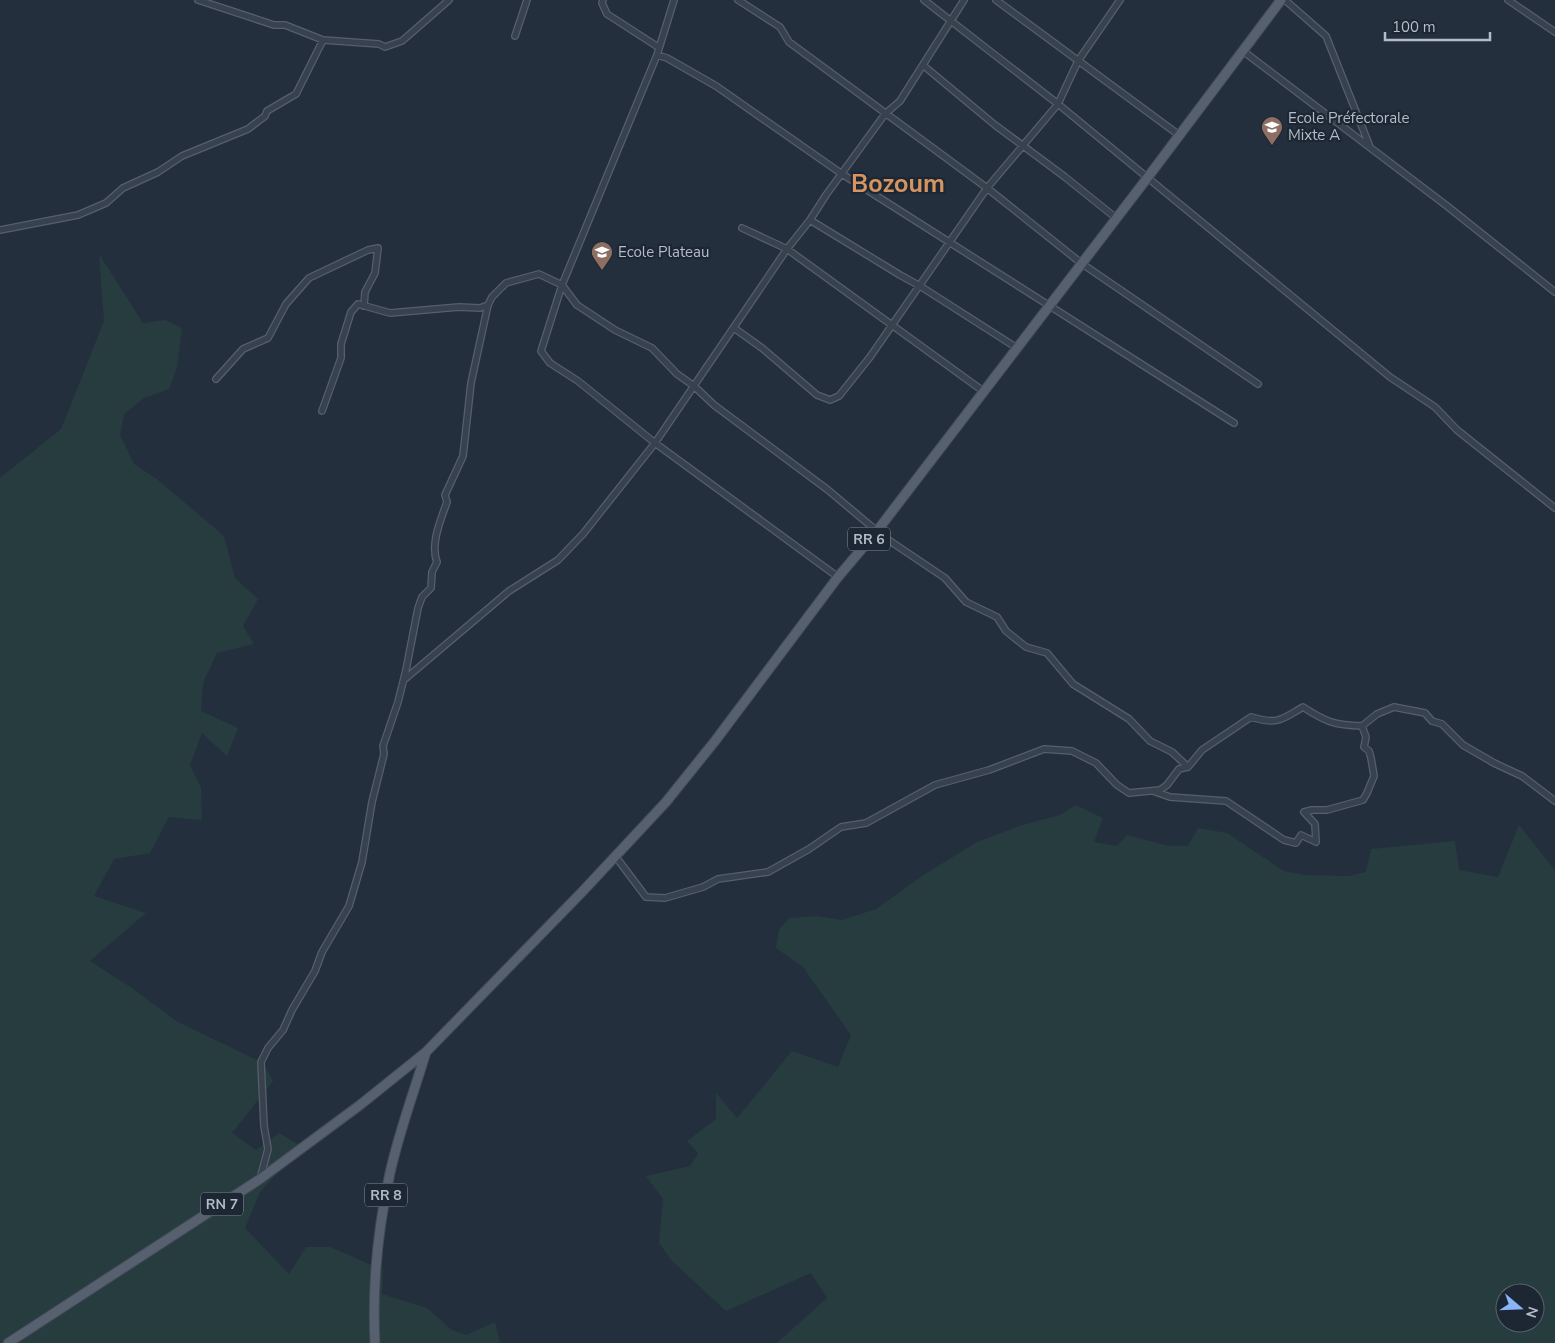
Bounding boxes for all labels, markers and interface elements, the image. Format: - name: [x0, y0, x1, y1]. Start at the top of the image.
- scale bar: [1385, 10, 1490, 42]
- text: 100 m: [1392, 17, 1436, 37]
- place label: Ecole Préfectorale Mixte A: [1288, 108, 1409, 145]
- school or university icon: Ecole Préfectorale Mixte A: [1260, 115, 1284, 146]
- district label: Bozoum: [851, 167, 945, 201]
- school or university icon: Ecole Plateau: [590, 240, 614, 271]
- place label: Ecole Plateau: [618, 242, 709, 262]
- road number: RR 6: [848, 528, 890, 550]
- road number: RR 8: [365, 1184, 407, 1206]
- road number: RN 7: [201, 1192, 243, 1216]
- north arrow: [1495, 1283, 1545, 1333]
- text: N: [1521, 1304, 1543, 1320]

